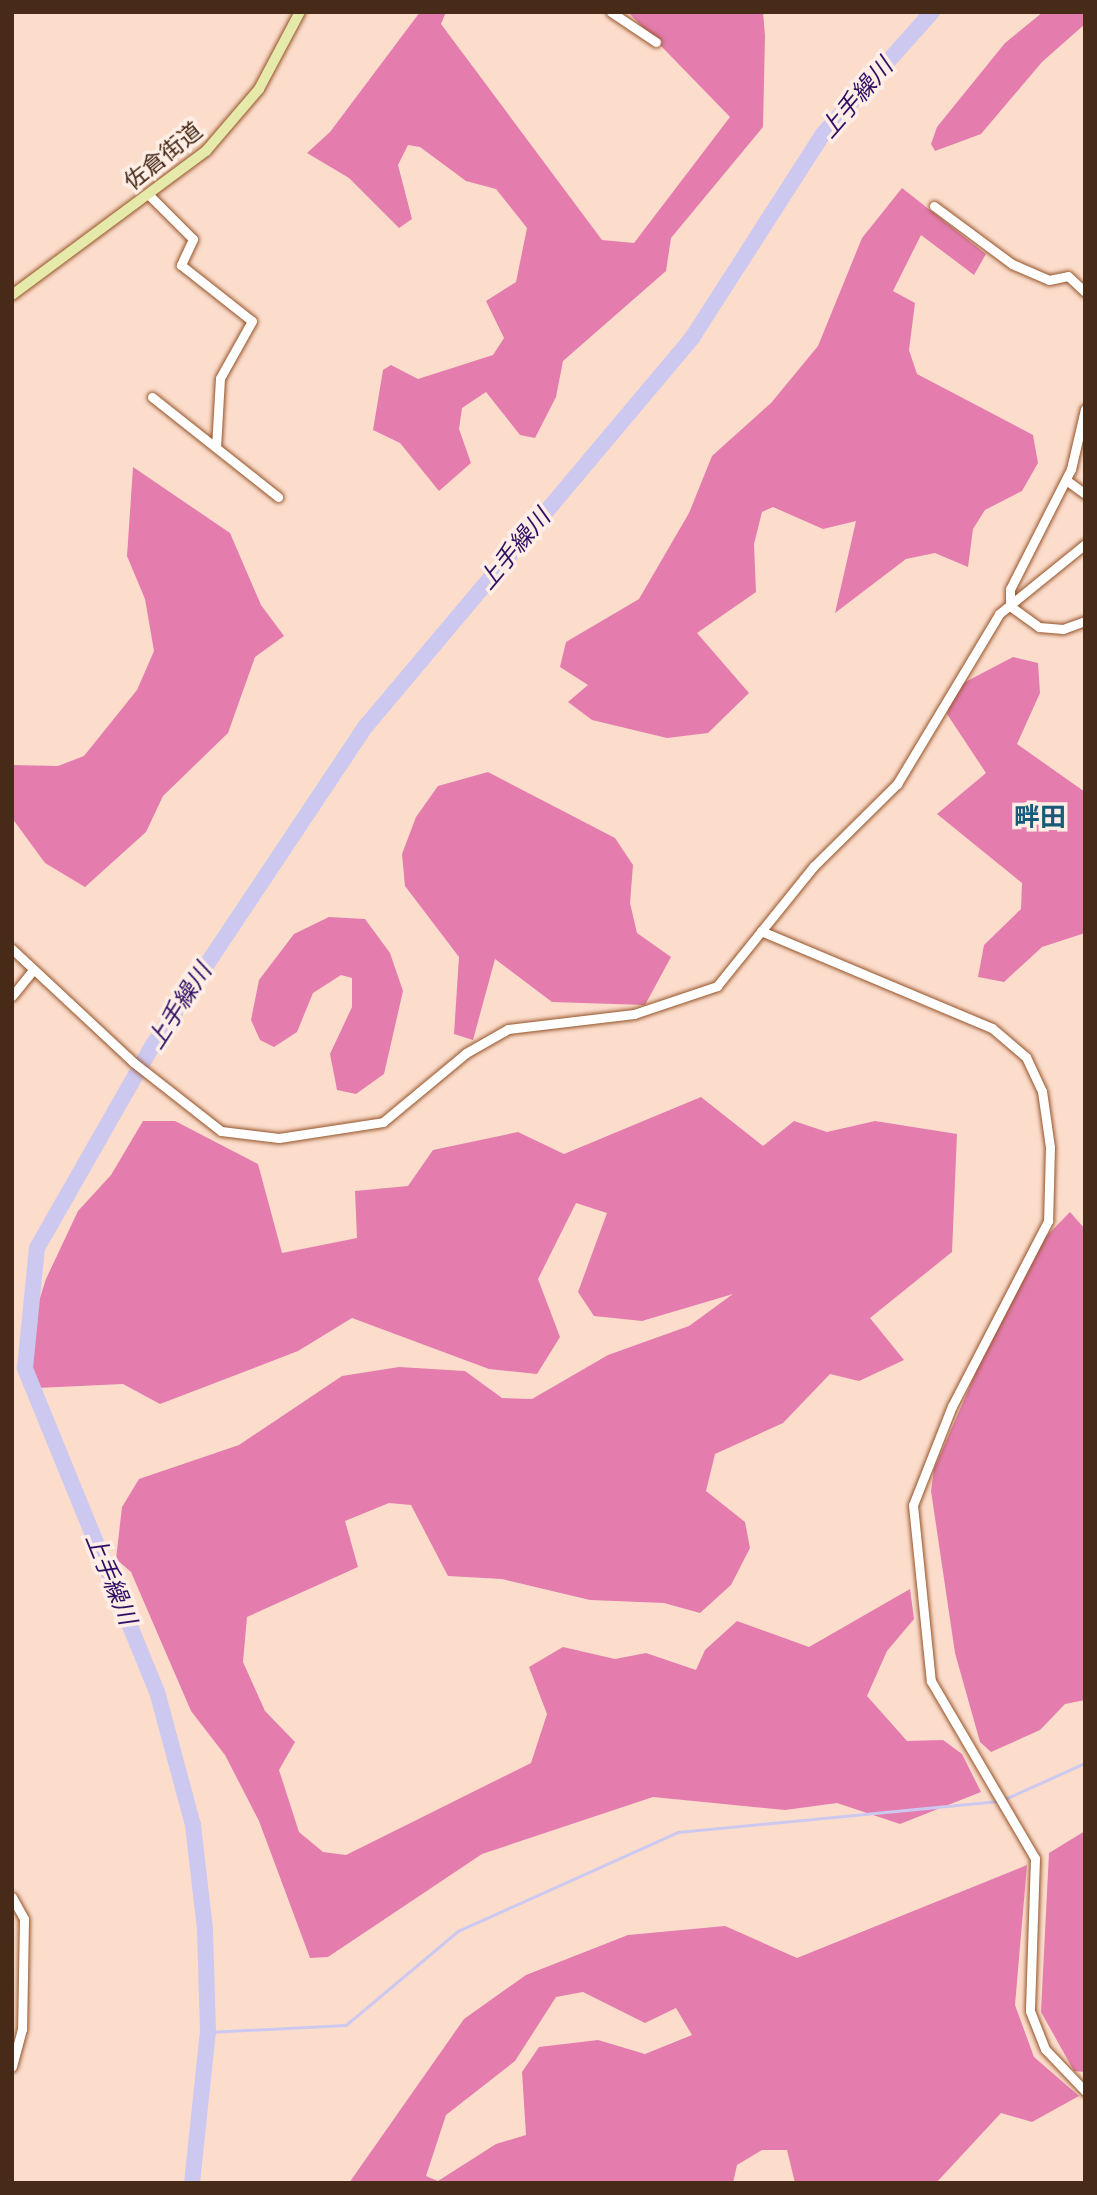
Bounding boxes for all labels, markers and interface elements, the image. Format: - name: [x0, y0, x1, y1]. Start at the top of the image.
- water label: 上手繰川: [814, 52, 898, 144]
- street label: 佐倉街道: [119, 116, 207, 196]
- water label: 上手繰川: [472, 503, 556, 595]
- district label: 畔田: [1014, 802, 1066, 834]
- water label: 上手繰川: [141, 958, 217, 1054]
- water label: 上手繰川: [80, 1529, 142, 1629]

